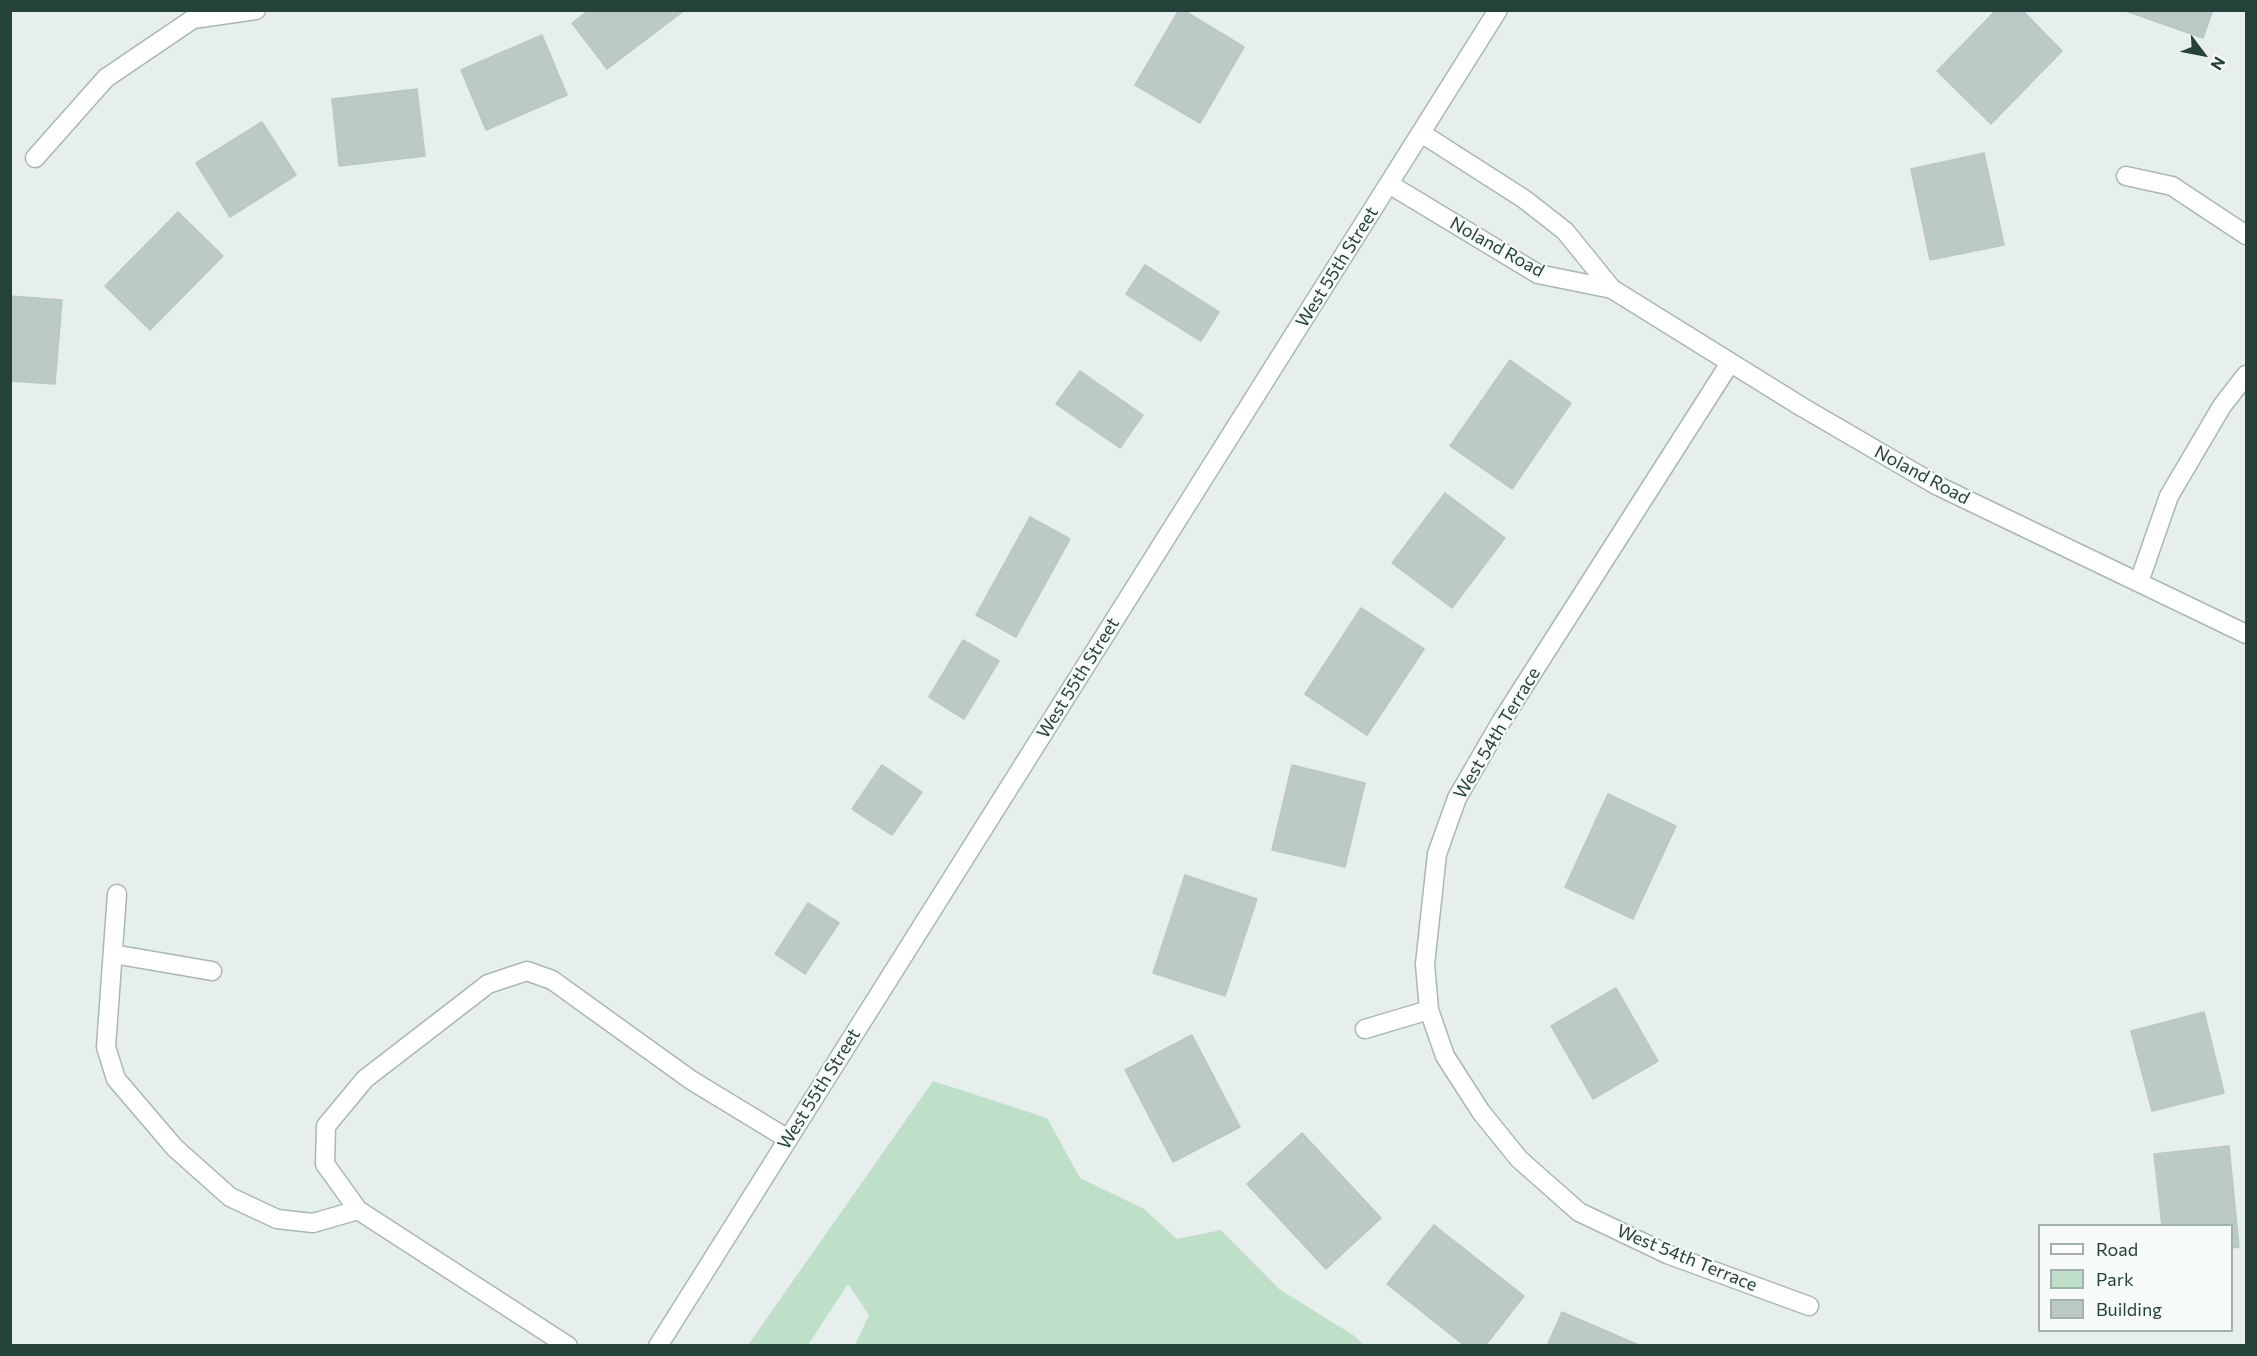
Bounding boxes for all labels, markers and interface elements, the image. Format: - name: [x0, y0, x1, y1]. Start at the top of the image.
- north arrow: [2173, 24, 2233, 84]
- text: N: [2207, 54, 2230, 74]
- street label: West 55th Street: [1291, 203, 1383, 331]
- street label: Noland Road: [1446, 212, 1548, 282]
- street label: Noland Road: [1871, 441, 1973, 509]
- street label: West 55th Street: [1032, 614, 1124, 742]
- street label: West 54th Terrace: [1449, 663, 1545, 803]
- street label: West 55th Street: [773, 1025, 865, 1153]
- street label: West 54th Terrace: [1614, 1220, 1760, 1296]
- legend: [2038, 1224, 2233, 1332]
- text: Road: [2096, 1238, 2138, 1260]
- text: Park: [2096, 1268, 2134, 1290]
- text: Building: [2096, 1298, 2162, 1320]

